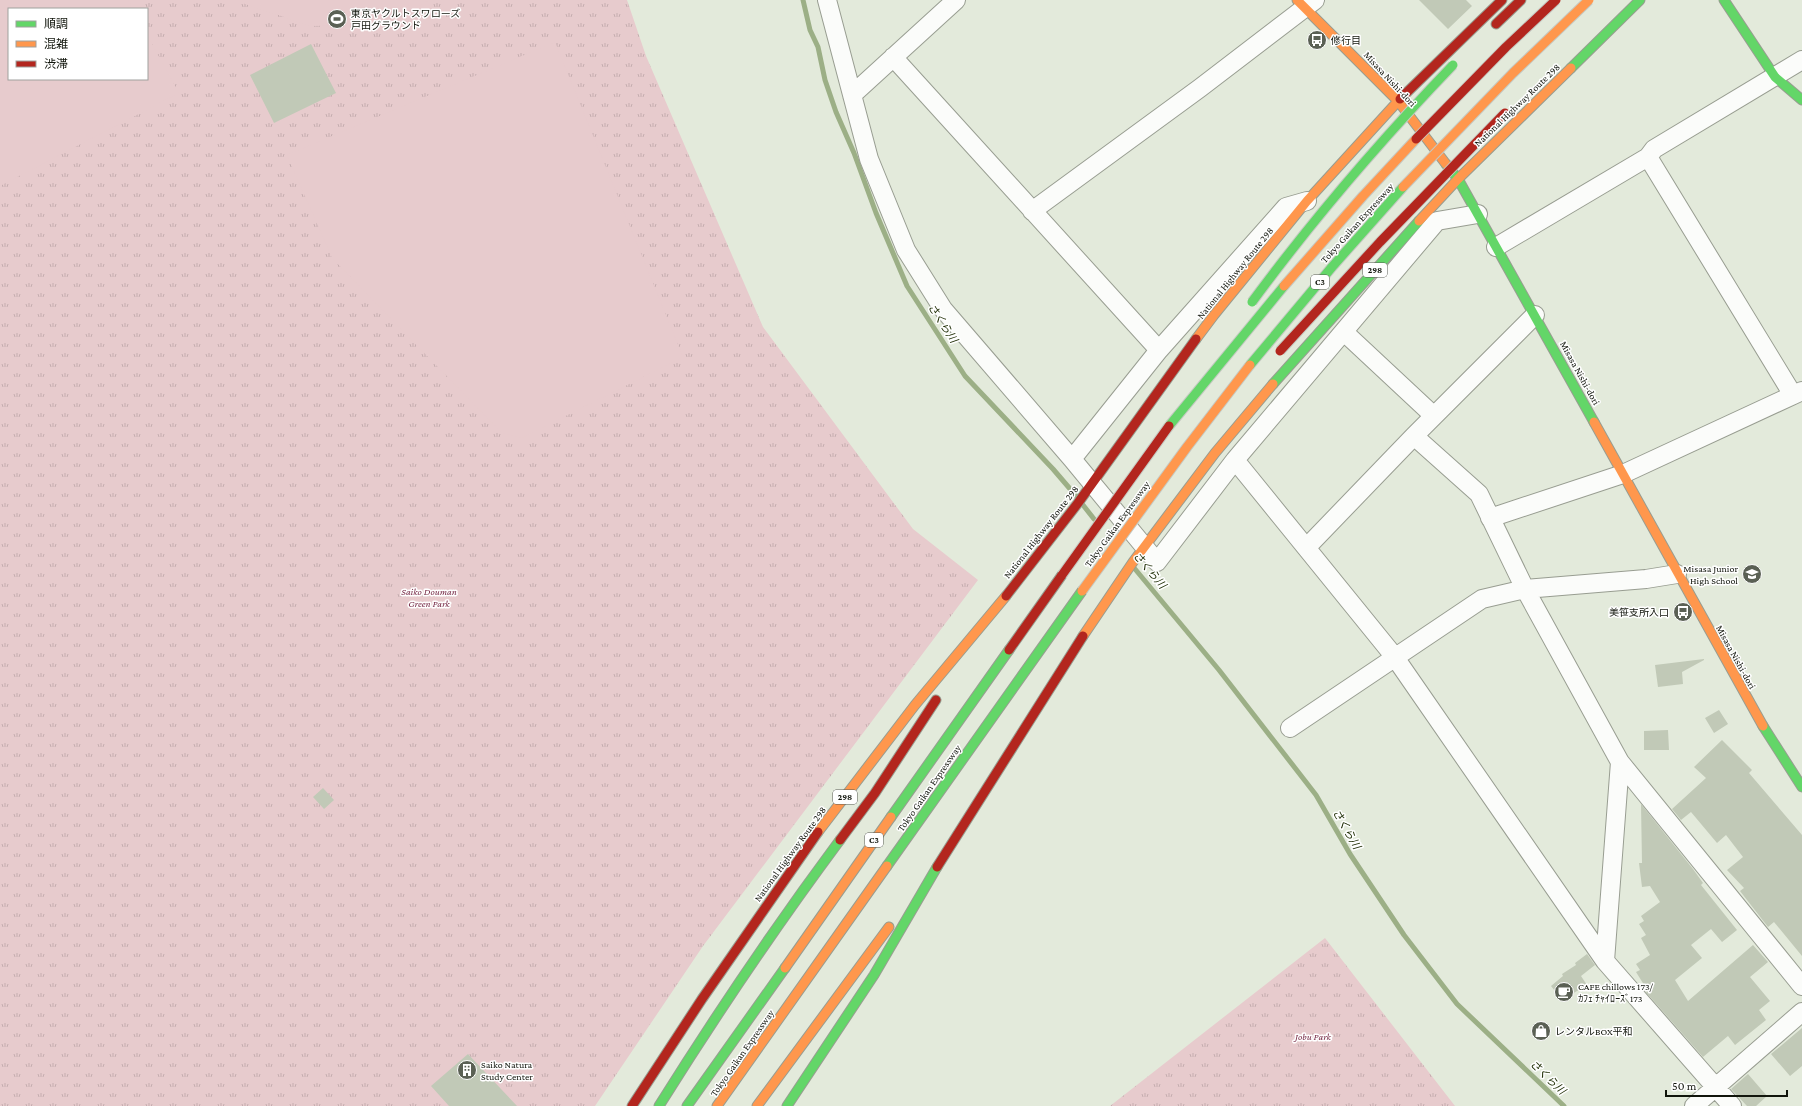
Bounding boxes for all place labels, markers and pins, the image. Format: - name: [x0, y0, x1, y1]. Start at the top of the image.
- sports icon: 東京ヤクルトスワローズ 戸田グラウンド: [326, 8, 348, 30]
- place label: 東京ヤクルトスワローズ 戸田グラウンド: [351, 8, 460, 31]
- bus stop icon: 修行目: [1306, 29, 1328, 51]
- place label: 修行目: [1330, 35, 1361, 46]
- place label: Misasa Junior High School: [1683, 563, 1738, 586]
- school or university icon: Misasa Junior High School: [1741, 563, 1763, 585]
- bus stop icon: 美笹支所入口: [1672, 601, 1694, 623]
- place label: 美笹支所入口: [1609, 607, 1669, 618]
- cafe icon: CAFE chillows 173/ ｶﾌｪ ﾁｬｲﾛｰｽﾞ173: [1553, 981, 1575, 1003]
- place label: CAFE chillows 173/ ｶﾌｪ ﾁｬｲﾛｰｽﾞ173: [1578, 981, 1653, 1004]
- shop icon: レンタルBOX平和: [1530, 1020, 1552, 1042]
- place label: レンタルBOX平和: [1555, 1026, 1633, 1037]
- building icon: Saiko Natura Study Center: [456, 1059, 478, 1081]
- place label: Saiko Natura Study Center: [481, 1059, 533, 1082]

